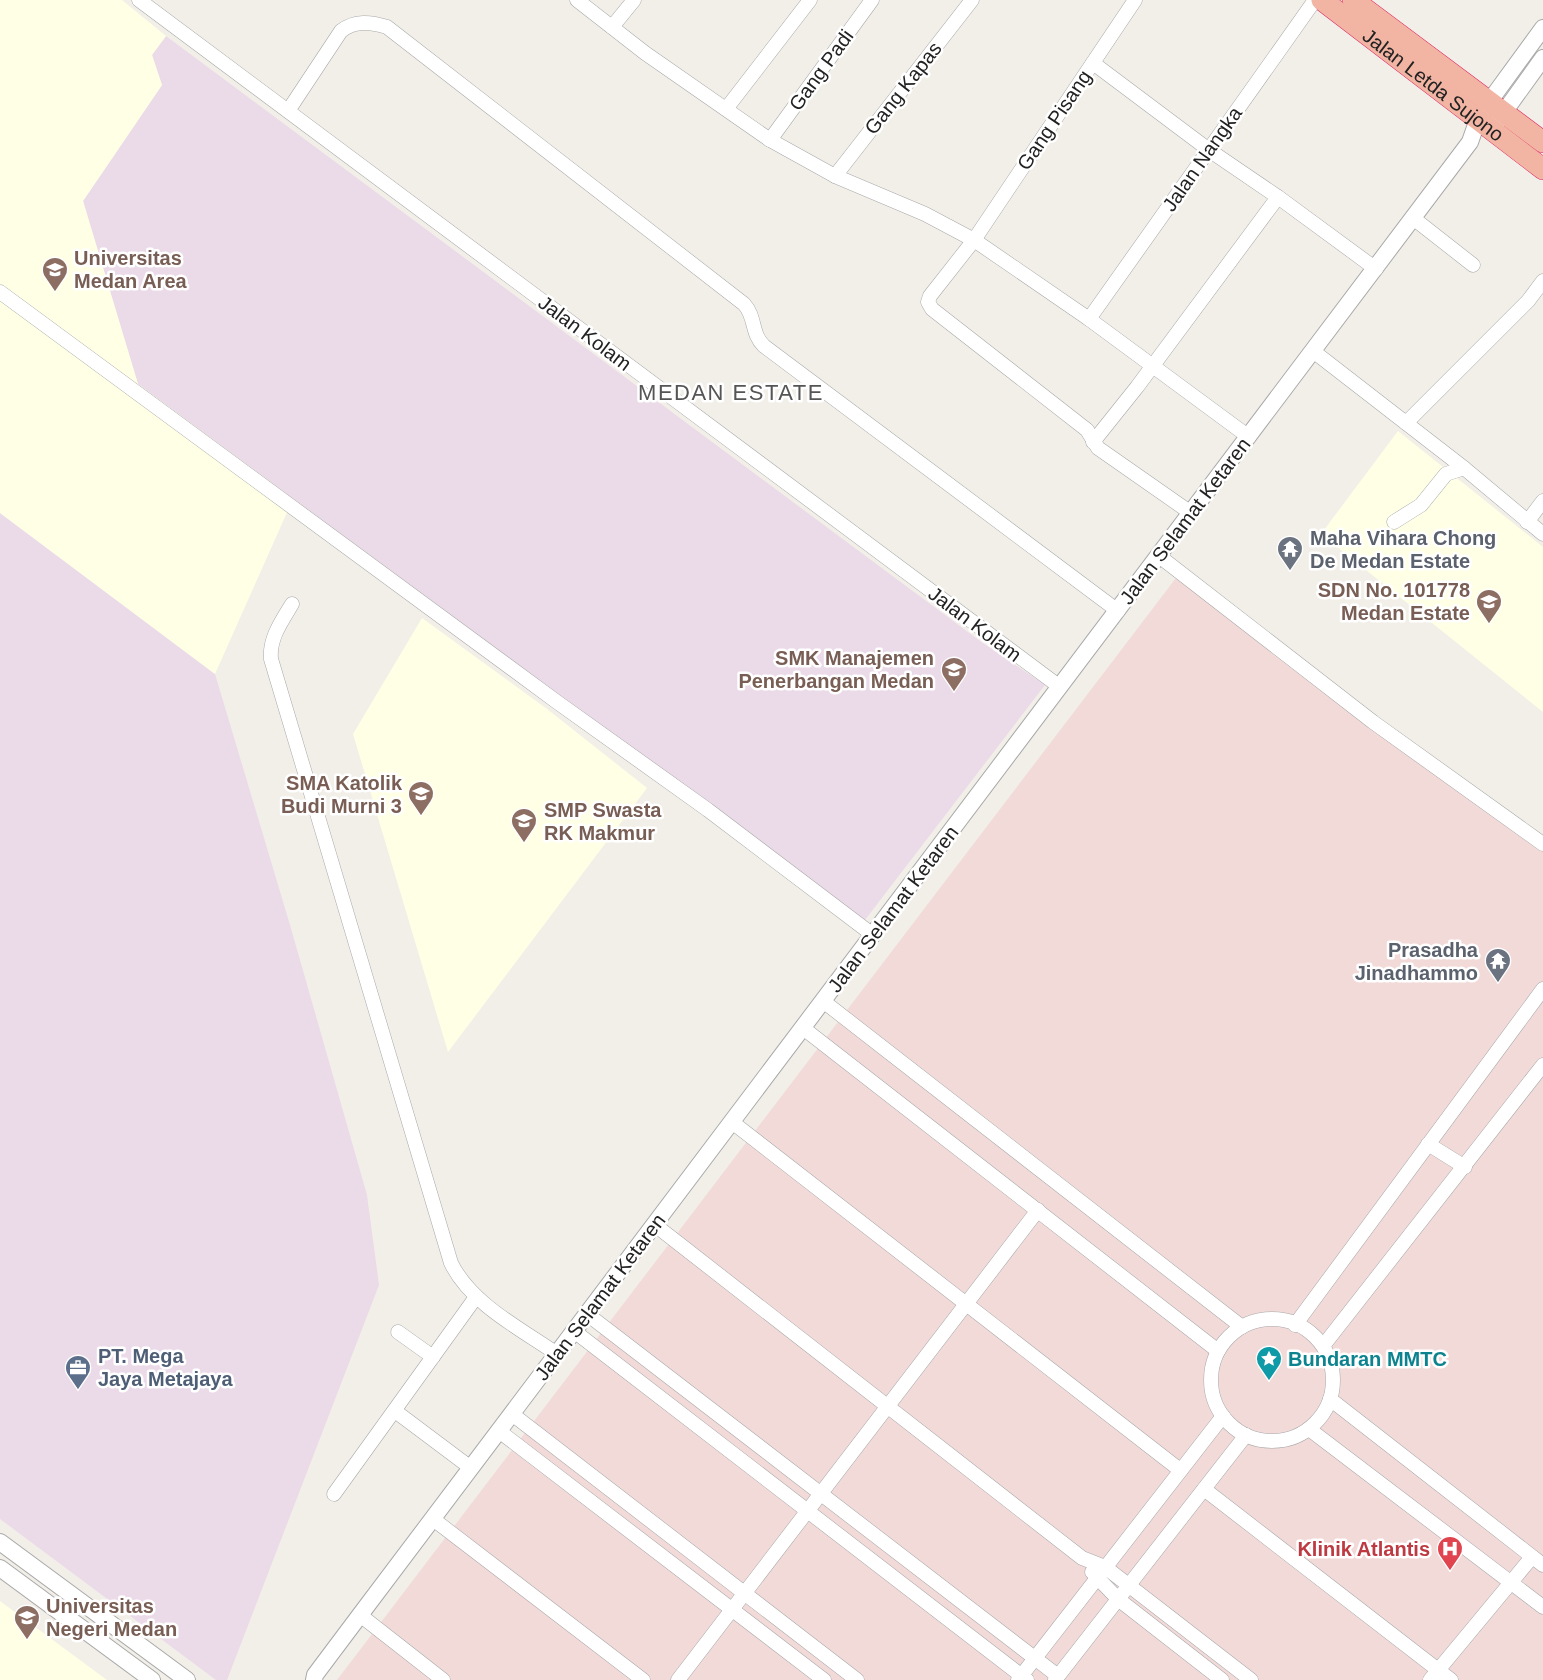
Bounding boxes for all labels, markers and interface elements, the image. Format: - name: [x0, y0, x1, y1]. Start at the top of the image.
- street label: Jalan Letda Sujono: [1358, 24, 1508, 146]
- street label: Gang Padi: [784, 25, 858, 115]
- street label: Gang Kapas: [860, 37, 946, 139]
- street label: Gang Pisang: [1013, 66, 1095, 174]
- street label: Jalan Nangka: [1158, 102, 1247, 215]
- place label: Universitas Medan Area: [74, 247, 188, 292]
- school or university icon: Universitas Medan Area: [40, 255, 70, 293]
- street label: Jalan Kolam: [534, 291, 636, 375]
- district label: MEDAN ESTATE: [638, 380, 824, 405]
- street label: Jalan Selamat Ketaren: [1115, 434, 1255, 608]
- place label: Maha Vihara Chong De Medan Estate: [1310, 527, 1496, 572]
- temple icon: Maha Vihara Chong De Medan Estate: [1275, 534, 1305, 572]
- place label: SDN No. 101778 Medan Estate: [1318, 579, 1470, 624]
- street label: Jalan Kolam: [924, 582, 1026, 666]
- school or university icon: SDN No. 101778 Medan Estate: [1474, 587, 1504, 625]
- place label: SMK Manajemen Penerbangan Medan: [738, 647, 934, 692]
- school or university icon: SMK Manajemen Penerbangan Medan: [939, 655, 969, 693]
- place label: SMA Katolik Budi Murni 3: [281, 772, 403, 817]
- school or university icon: SMA Katolik Budi Murni 3: [406, 779, 436, 817]
- place label: SMP Swasta RK Makmur: [544, 799, 662, 844]
- school or university icon: SMP Swasta RK Makmur: [509, 806, 539, 844]
- street label: Jalan Selamat Ketaren: [823, 822, 963, 996]
- place label: Prasadha Jinadhammo: [1355, 939, 1479, 984]
- temple icon: Prasadha Jinadhammo: [1483, 946, 1513, 984]
- street label: Jalan Selamat Ketaren: [530, 1210, 670, 1384]
- place icon: Bundaran MMTC: [1254, 1344, 1284, 1382]
- place label: PT. Mega Jaya Metajaya: [98, 1345, 233, 1390]
- place label: Bundaran MMTC: [1288, 1348, 1447, 1370]
- office icon: PT. Mega Jaya Metajaya: [63, 1353, 93, 1391]
- hospital icon: Klinik Atlantis: [1435, 1534, 1465, 1572]
- place label: Klinik Atlantis: [1297, 1538, 1430, 1560]
- place label: Universitas Negeri Medan: [46, 1595, 177, 1640]
- school or university icon: Universitas Negeri Medan: [12, 1603, 42, 1641]

